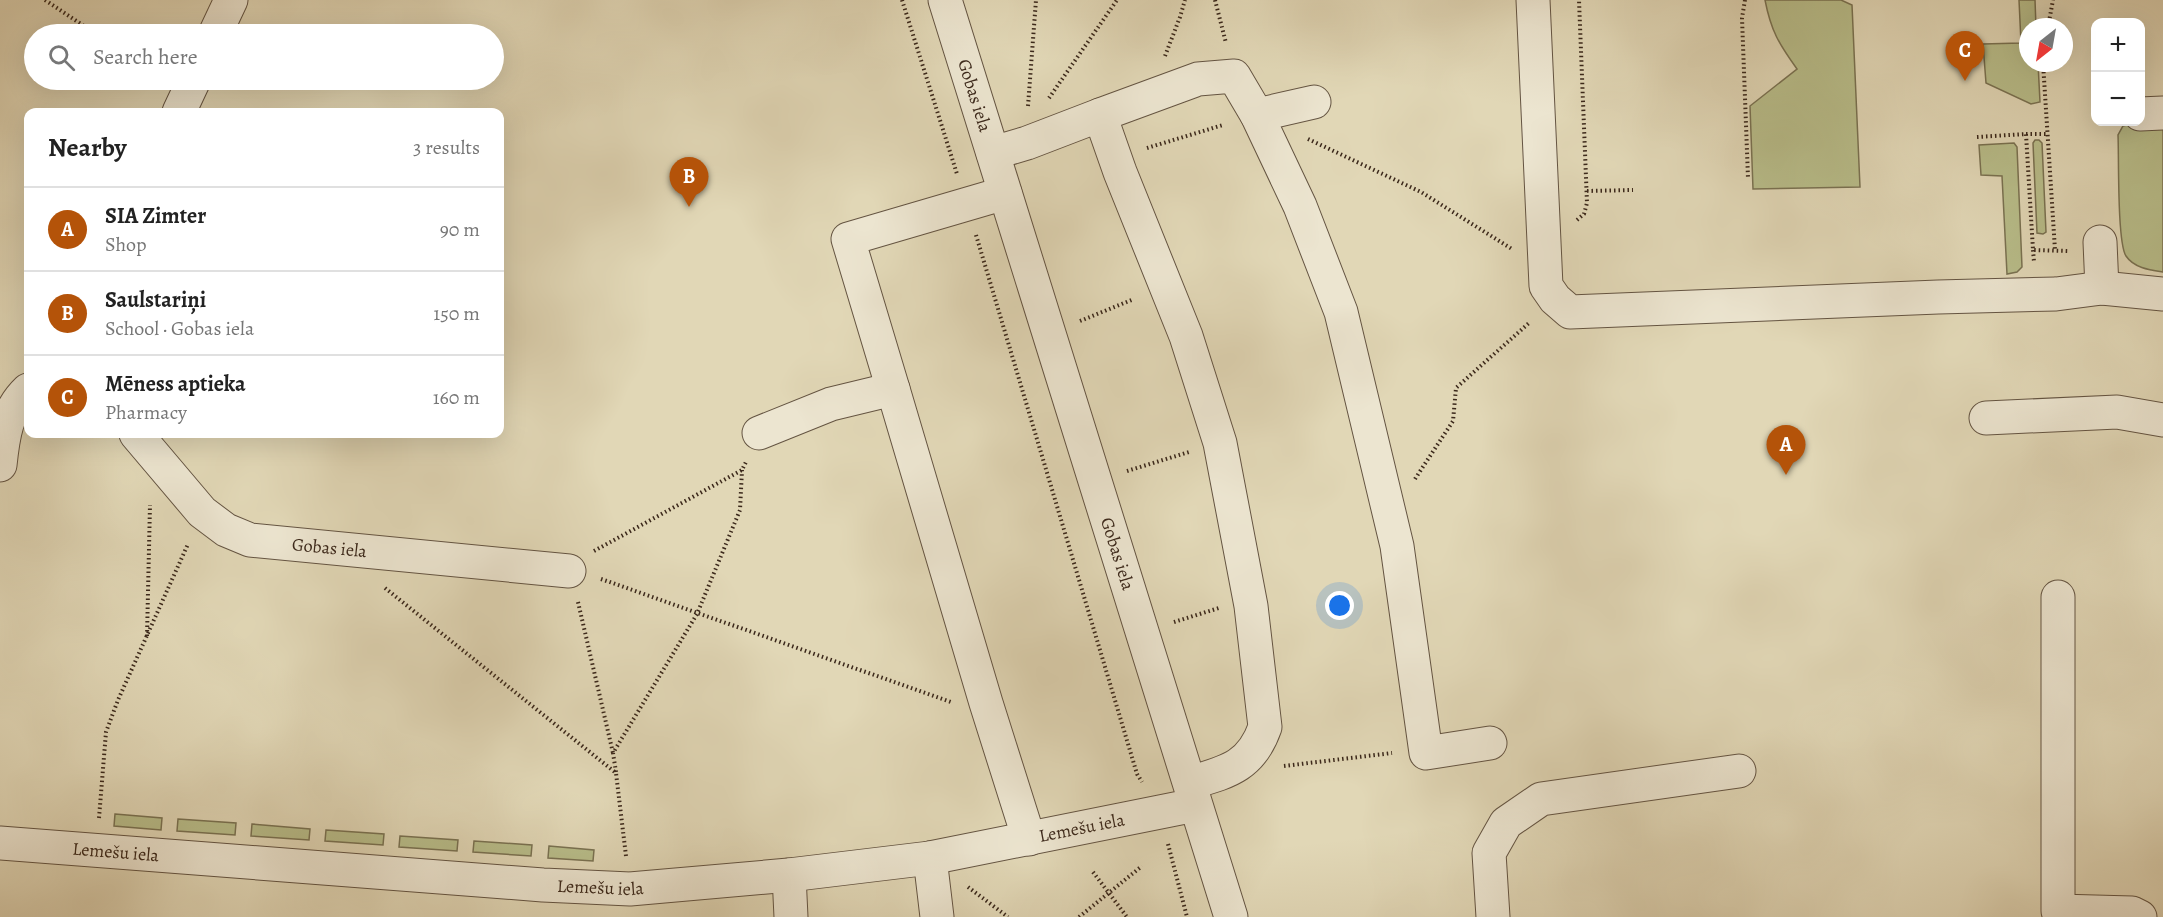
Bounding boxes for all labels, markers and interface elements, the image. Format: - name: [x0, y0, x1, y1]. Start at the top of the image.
- north arrow: [2019, 18, 2073, 72]
- map controls: [2091, 18, 2145, 126]
- button: +: [2091, 18, 2145, 72]
- search box: [24, 24, 504, 90]
- pin: C: [1946, 32, 1984, 81]
- icon: search: [45, 41, 78, 74]
- text: Search here: [93, 42, 198, 72]
- street label: Gobas iela: [952, 56, 998, 135]
- button: −: [2091, 72, 2145, 126]
- text: Nearby: [48, 130, 127, 165]
- text: 3 results: [413, 134, 480, 161]
- pin: B: [670, 158, 708, 207]
- text: SIA Zimter: [105, 201, 206, 231]
- text: A: [61, 216, 74, 243]
- text: 90 m: [440, 216, 480, 243]
- text: Shop: [105, 231, 147, 258]
- text: Saulstariņi: [105, 285, 206, 315]
- text: B: [61, 300, 74, 327]
- text: 150 m: [433, 300, 480, 327]
- text: School · Gobas iela: [105, 315, 254, 342]
- text: Mēness aptieka: [105, 369, 246, 399]
- text: C: [61, 384, 74, 411]
- text: 160 m: [433, 384, 480, 411]
- text: Pharmacy: [105, 399, 187, 426]
- pin: A: [1766, 426, 1806, 475]
- street label: Gobas iela: [1095, 514, 1140, 594]
- street label: Gobas iela: [291, 532, 369, 563]
- your location: [1325, 591, 1354, 620]
- street label: Lemešu iela: [1037, 807, 1127, 848]
- street label: Lemešu iela: [71, 837, 160, 867]
- street label: Lemešu iela: [556, 874, 645, 901]

